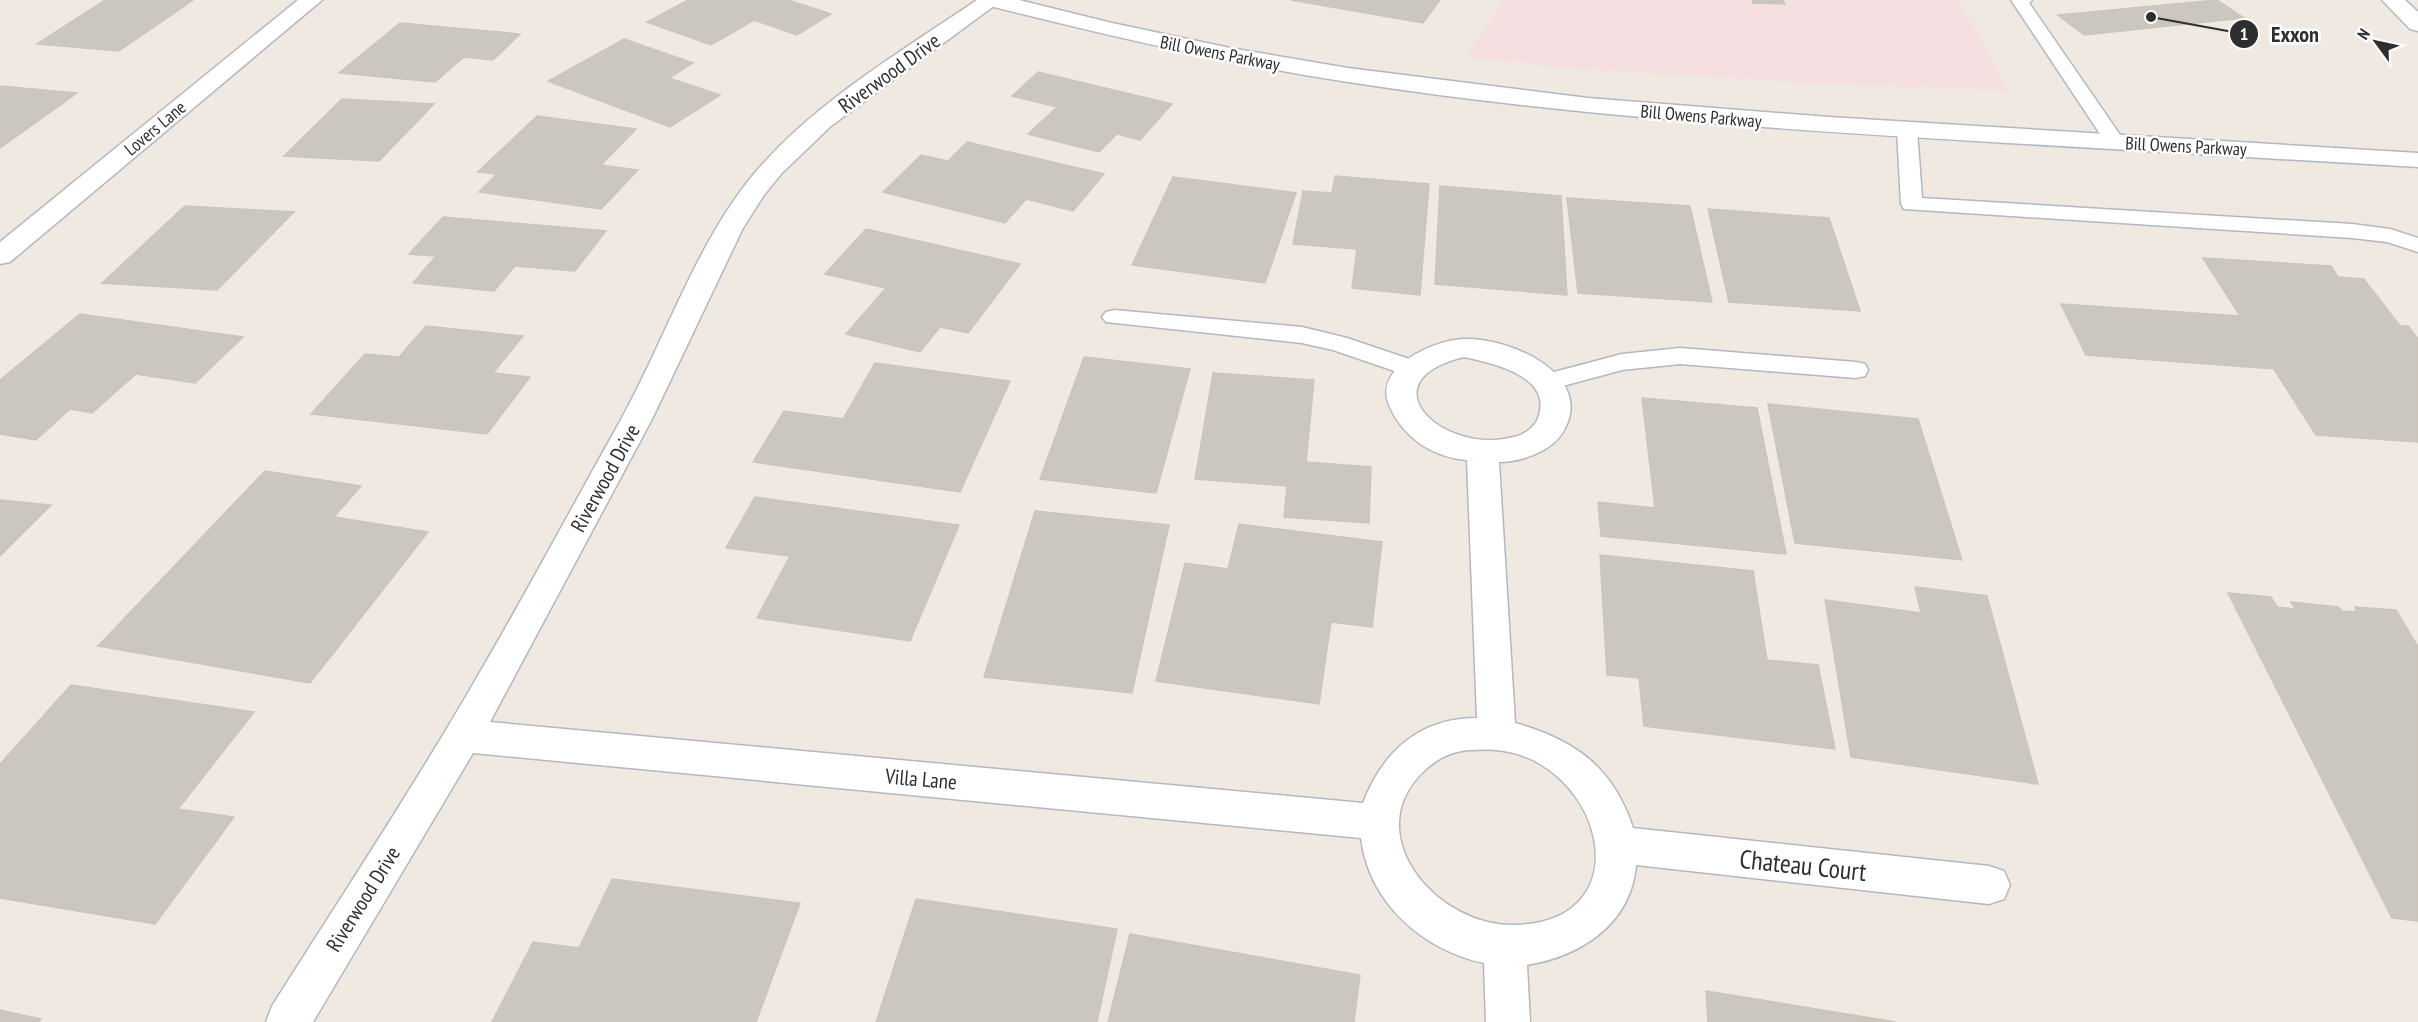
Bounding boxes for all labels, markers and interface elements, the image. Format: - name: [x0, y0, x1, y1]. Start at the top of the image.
- north arrow: [2346, 12, 2406, 72]
- callout: Exxon: [2229, 14, 2331, 54]
- text: Exxon: [2271, 20, 2319, 48]
- text: 1: [2240, 22, 2248, 45]
- text: N: [2353, 25, 2374, 43]
- street label: Riverwood Drive: [833, 27, 945, 119]
- street label: Bill Owens Parkway: [1158, 30, 1282, 76]
- street label: Lovers Lane: [120, 96, 190, 160]
- street label: Bill Owens Parkway: [1639, 99, 1763, 133]
- street label: Bill Owens Parkway: [2125, 131, 2247, 161]
- street label: Riverwood Drive: [564, 419, 646, 537]
- street label: Villa Lane: [883, 762, 958, 796]
- street label: Riverwood Drive: [320, 841, 406, 957]
- street label: Chateau Court: [1738, 842, 1868, 888]

